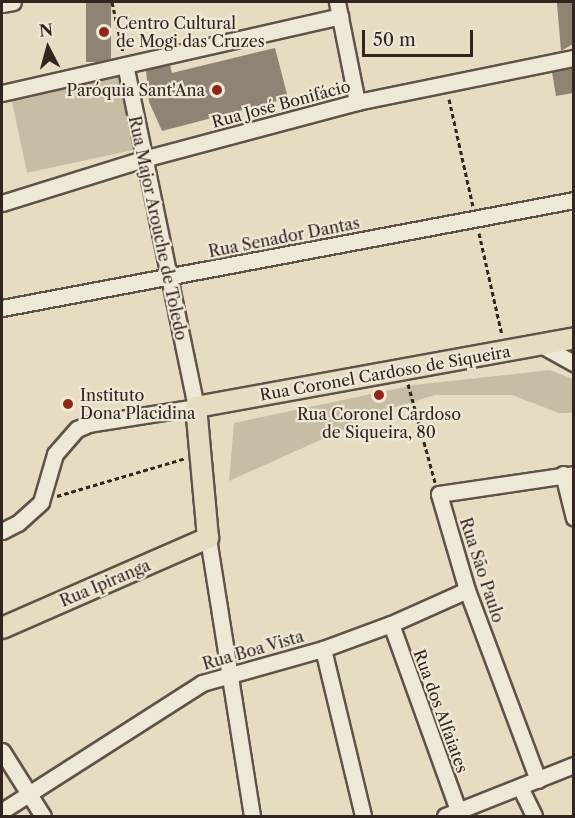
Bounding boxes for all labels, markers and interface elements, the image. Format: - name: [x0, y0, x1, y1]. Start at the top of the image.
- place label: Centro Cultural de Mogi das Cruzes: [116, 13, 265, 51]
- north arrow: [18, 18, 78, 78]
- scale bar: [365, 18, 476, 56]
- text: N: [38, 19, 54, 41]
- marker: Centro Cultural de Mogi das Cruzes: [97, 25, 111, 39]
- text: 50 m: [373, 29, 416, 51]
- street label: Rua José Bonifácio: [210, 76, 352, 132]
- place label: Paróquia Sant'Ana: [66, 80, 205, 100]
- marker: Paróquia Sant'Ana: [210, 83, 224, 97]
- street label: Rua Major Arouche de Toledo: [125, 113, 191, 343]
- street label: Rua Senador Dantas: [206, 213, 362, 261]
- street label: Rua Coronel Cardoso de Siqueira: [258, 341, 512, 405]
- place label: Instituto Dona Placidina: [80, 385, 196, 423]
- marker: Rua Coronel Cardoso de Siqueira, 80: [372, 388, 386, 402]
- marker: Instituto Dona Placidina: [61, 397, 75, 411]
- place label: Rua Coronel Cardoso de Siqueira, 80: [297, 404, 461, 442]
- street label: Rua São Paulo: [456, 515, 508, 625]
- street label: Rua Ipiranga: [57, 555, 153, 611]
- street label: Rua Boa Vista: [200, 626, 306, 674]
- street label: Rua dos Alfaiates: [410, 646, 472, 776]

